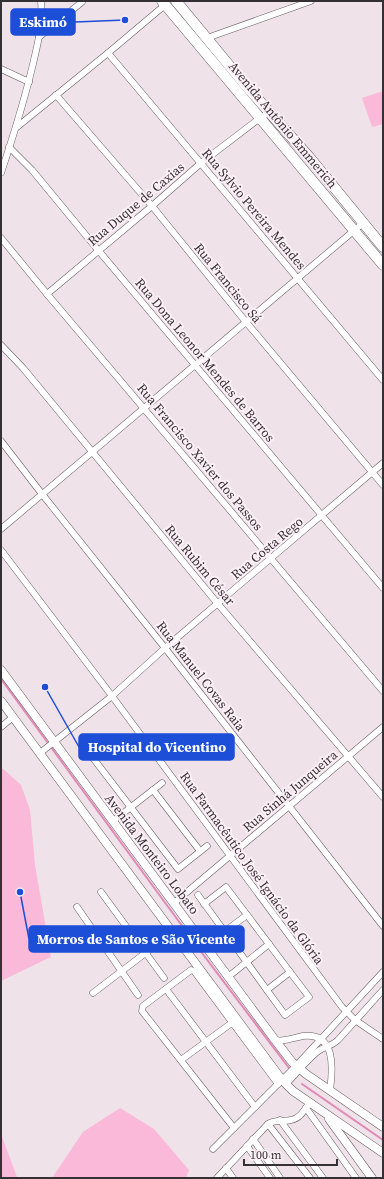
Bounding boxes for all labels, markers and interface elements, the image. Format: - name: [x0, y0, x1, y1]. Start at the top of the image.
- callout: Eskimó: [11, 9, 75, 35]
- text: Eskimó: [19, 12, 67, 32]
- street label: Avenida Antônio Emmerich: [225, 58, 341, 192]
- street label: Rua Sylvio Pereira Mendes: [198, 145, 310, 273]
- street label: Rua Duque de Caxias: [84, 158, 188, 250]
- street label: Rua Francisco Sá: [190, 239, 266, 327]
- street label: Rua Dona Leonor Mendes de Barros: [131, 275, 279, 446]
- street label: Rua Francisco Xavier dos Passos: [133, 380, 267, 534]
- street label: Rua Costa Rego: [227, 513, 307, 583]
- street label: Rua Rubim César: [161, 521, 239, 609]
- street label: Rua Manuel Covas Raia: [153, 618, 249, 735]
- callout: Hospital do Vicentino: [79, 734, 234, 760]
- text: Hospital do Vicentino: [88, 737, 226, 757]
- street label: Rua Sinhá Junqueira: [239, 746, 341, 836]
- street label: Rua Farmacêutico José Ignácio da Glória: [176, 768, 328, 968]
- street label: Avenida Monteiro Lobato: [101, 790, 203, 918]
- callout: Morros de Santos e São Vicente: [29, 926, 244, 952]
- text: Morros de Santos e São Vicente: [37, 929, 235, 949]
- scale bar: [244, 1141, 337, 1167]
- text: 100 m: [250, 1147, 282, 1163]

